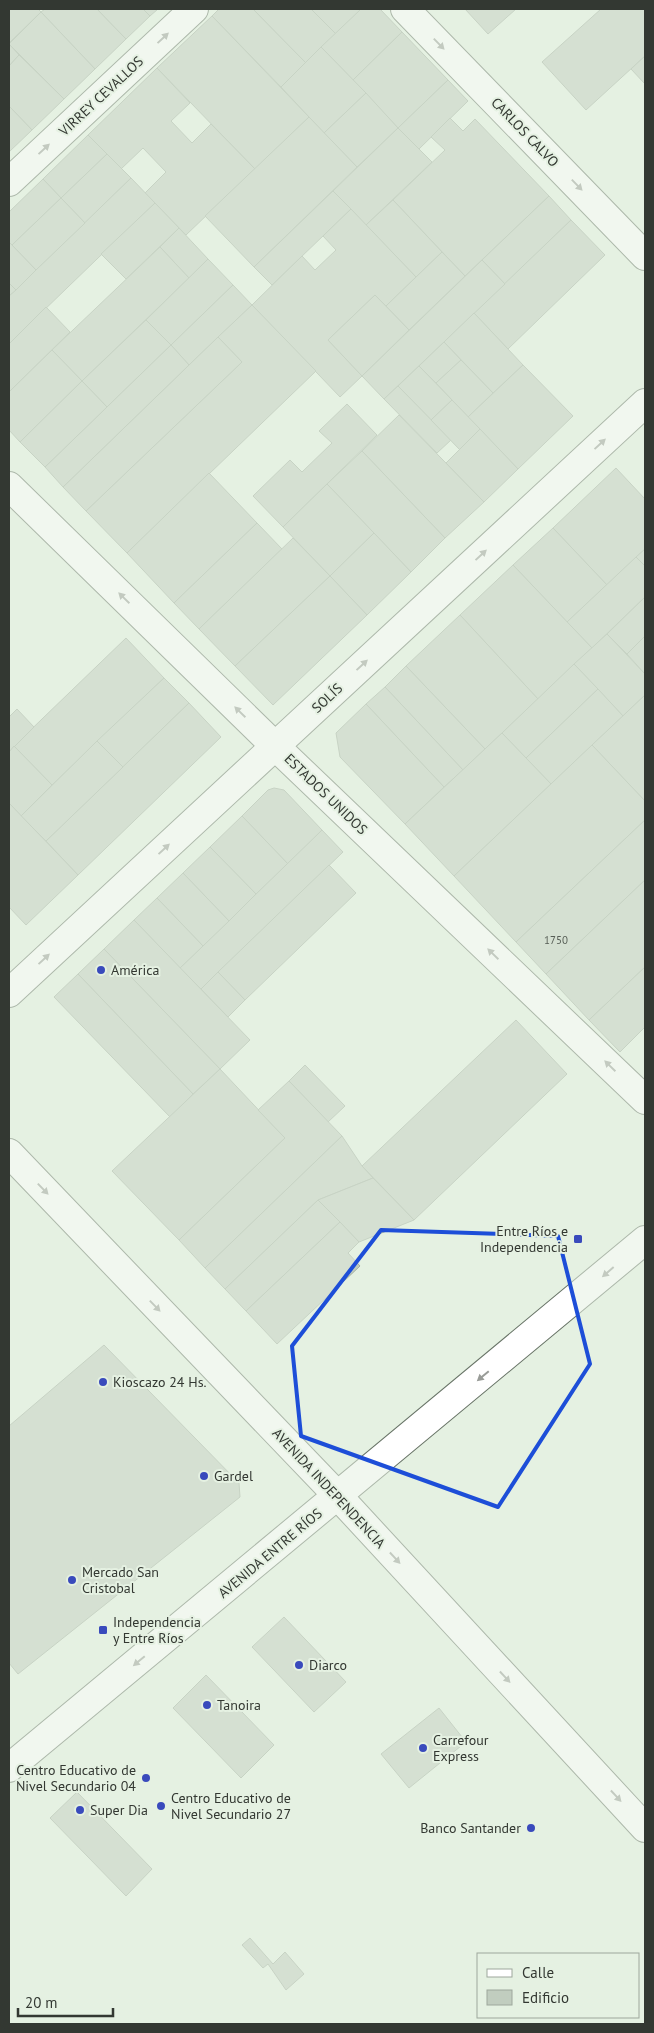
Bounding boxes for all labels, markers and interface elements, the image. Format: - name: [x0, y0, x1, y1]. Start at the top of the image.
- one-way arrow: [157, 32, 169, 44]
- one-way arrow: [433, 37, 445, 49]
- street label: VIRREY CEVALLOS: [54, 52, 147, 140]
- street label: CARLOS CALVO: [487, 93, 563, 171]
- one-way arrow: [38, 143, 50, 155]
- one-way arrow: [570, 179, 582, 191]
- one-way arrow: [594, 438, 606, 450]
- one-way arrow: [475, 549, 487, 561]
- one-way arrow: [118, 592, 130, 604]
- one-way arrow: [356, 659, 368, 671]
- street label: SOLÍS: [308, 679, 346, 717]
- one-way arrow: [234, 706, 246, 718]
- street label: ESTADOS UNIDOS: [281, 750, 371, 838]
- one-way arrow: [157, 843, 169, 855]
- house number: 1750: [544, 933, 568, 947]
- one-way arrow: [487, 948, 499, 960]
- one-way arrow: [38, 953, 50, 965]
- place label: América: [111, 961, 159, 979]
- marker: América: [95, 964, 107, 976]
- one-way arrow: [604, 1061, 616, 1073]
- one-way arrow: [36, 1182, 48, 1194]
- place label: Entre Ríos e Independencia: [480, 1222, 568, 1256]
- marker: Entre Ríos e Independencia: [572, 1233, 584, 1245]
- one-way arrow: [602, 1267, 615, 1278]
- one-way arrow: [149, 1299, 161, 1311]
- one-way arrow: [478, 1370, 490, 1382]
- place label: Kioscazo 24 Hs.: [113, 1373, 207, 1391]
- marker: Kioscazo 24 Hs.: [97, 1376, 109, 1388]
- street label: AVENIDA INDEPENDENCIA: [269, 1424, 390, 1552]
- place label: Gardel: [214, 1467, 253, 1485]
- marker: Gardel: [198, 1470, 210, 1482]
- street label: AVENIDA ENTRE RÍOS: [214, 1504, 326, 1602]
- one-way arrow: [389, 1551, 401, 1563]
- place label: Mercado San Cristobal: [82, 1563, 159, 1597]
- marker: Mercado San Cristobal: [66, 1574, 78, 1586]
- place label: Independencia y Entre Ríos: [113, 1613, 201, 1647]
- marker: Independencia y Entre Ríos: [97, 1624, 109, 1636]
- one-way arrow: [133, 1656, 146, 1667]
- place label: Diarco: [309, 1656, 347, 1674]
- marker: Diarco: [293, 1659, 305, 1671]
- one-way arrow: [499, 1671, 511, 1683]
- place label: Tanoira: [217, 1696, 261, 1714]
- marker: Tanoira: [201, 1699, 213, 1711]
- place label: Carrefour Express: [433, 1731, 489, 1765]
- marker: Carrefour Express: [417, 1742, 429, 1754]
- place label: Centro Educativo de Nivel Secundario 04: [16, 1761, 136, 1795]
- marker: Centro Educativo de Nivel Secundario 04: [140, 1772, 152, 1784]
- place label: Centro Educativo de Nivel Secundario 27: [171, 1789, 291, 1823]
- one-way arrow: [610, 1790, 622, 1802]
- marker: Centro Educativo de Nivel Secundario 27: [155, 1800, 167, 1812]
- place label: Super Dia: [90, 1801, 148, 1819]
- marker: Super Dia: [74, 1804, 86, 1816]
- place label: Banco Santander: [420, 1819, 521, 1837]
- marker: Banco Santander: [525, 1822, 537, 1834]
- legend: [477, 1953, 639, 2018]
- text: Calle: [522, 1963, 554, 1982]
- scale bar: [18, 1986, 112, 2018]
- text: Edificio: [522, 1988, 569, 2007]
- text: 20 m: [25, 1993, 58, 2012]

